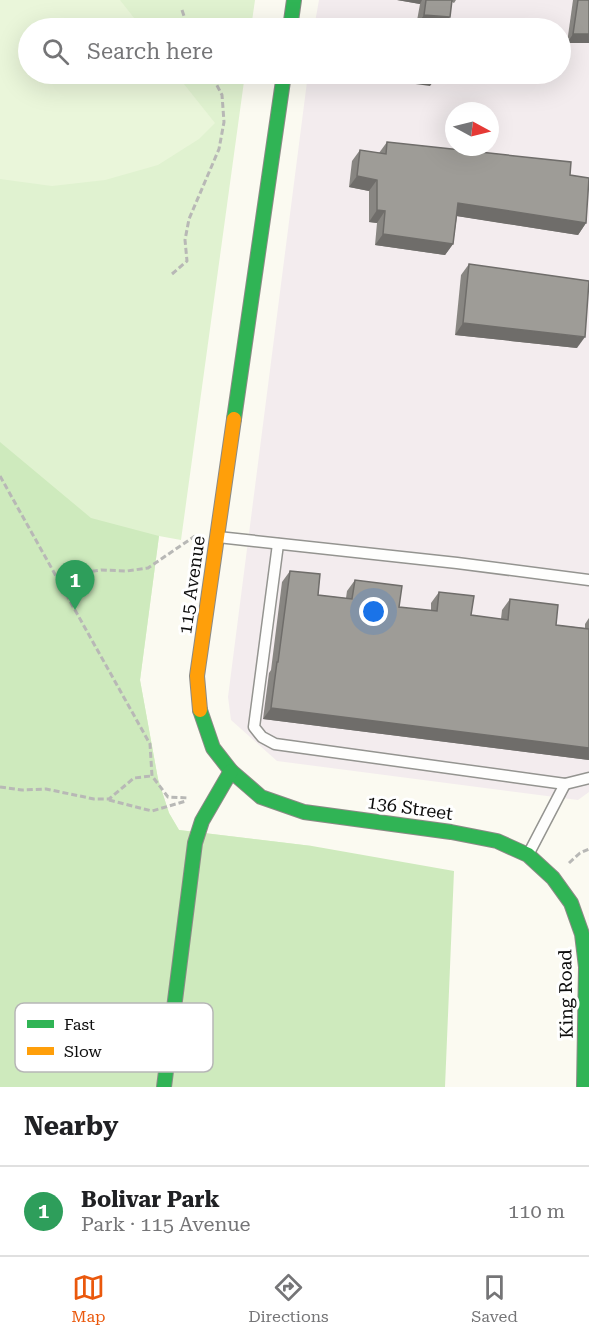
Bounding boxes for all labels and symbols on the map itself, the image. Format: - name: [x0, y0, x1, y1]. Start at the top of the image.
- north arrow: [445, 102, 499, 156]
- street label: 115 Avenue: [174, 534, 209, 636]
- pin: 1: [56, 560, 94, 610]
- your location: [359, 597, 388, 626]
- street label: 136 Street: [366, 791, 455, 824]
- street label: King Road: [554, 949, 577, 1039]
- legend: [15, 1003, 213, 1072]
- text: Fast: [64, 1015, 95, 1034]
- text: Slow: [64, 1042, 102, 1061]

